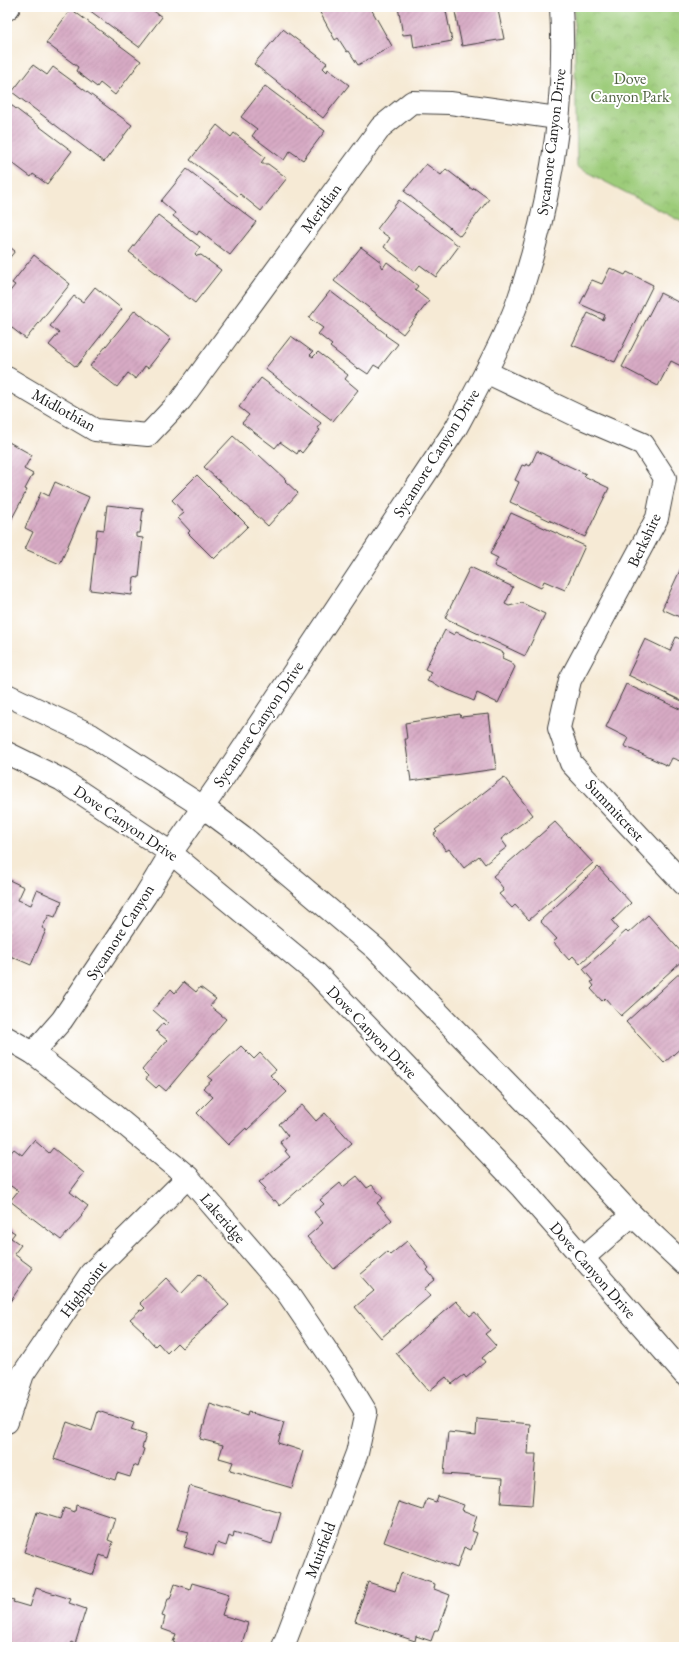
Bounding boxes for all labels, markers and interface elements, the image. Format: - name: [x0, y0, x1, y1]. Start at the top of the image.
- street label: Sycamore Canyon Drive: [532, 67, 570, 217]
- park label: Dove Canyon Park: [591, 68, 670, 107]
- street label: Meridian: [296, 179, 346, 237]
- street label: Midlothian: [28, 384, 100, 436]
- street label: Sycamore Canyon Drive: [388, 385, 484, 521]
- street label: Berkshire: [622, 510, 666, 570]
- street label: Sycamore Canyon Drive: [208, 657, 308, 791]
- street label: Summitcrest: [581, 774, 649, 846]
- street label: Dove Canyon Drive: [70, 780, 182, 866]
- street label: Sycamore Canyon: [81, 880, 159, 984]
- street label: Dove Canyon Drive: [322, 981, 422, 1083]
- street label: Lakeridge: [195, 1188, 251, 1248]
- street label: Dove Canyon Drive: [545, 1217, 641, 1323]
- street label: Highpoint: [55, 1256, 111, 1322]
- street label: Muirfield: [300, 1518, 341, 1581]

